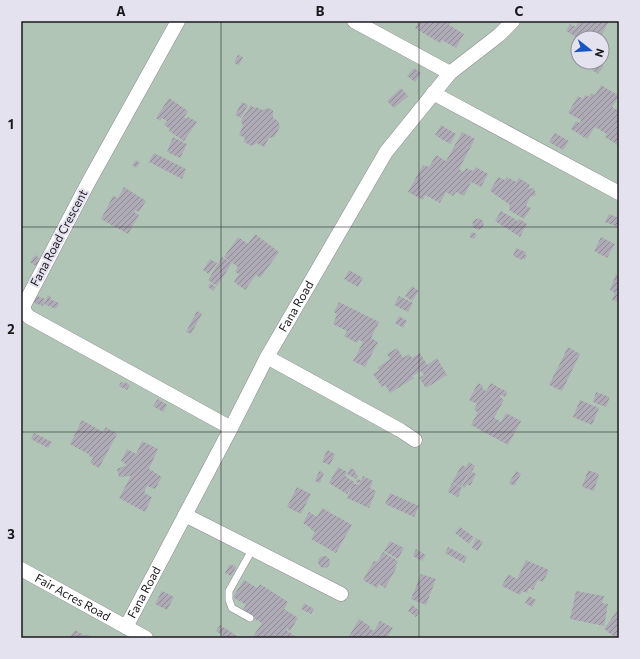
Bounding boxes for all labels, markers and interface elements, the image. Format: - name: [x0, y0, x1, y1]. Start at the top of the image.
- text: A: [116, 3, 126, 19]
- text: B: [316, 3, 325, 19]
- text: C: [515, 3, 524, 19]
- north arrow: [570, 30, 610, 70]
- text: N: [593, 47, 607, 59]
- text: 1: [8, 116, 14, 132]
- street label: Fana Road Crescent: [27, 187, 90, 288]
- street label: Fana Road: [275, 278, 316, 334]
- text: 2: [7, 321, 15, 337]
- text: 3: [7, 526, 15, 542]
- street label: Fana Road: [124, 564, 163, 620]
- street label: Fair Acres Road: [33, 570, 113, 623]

